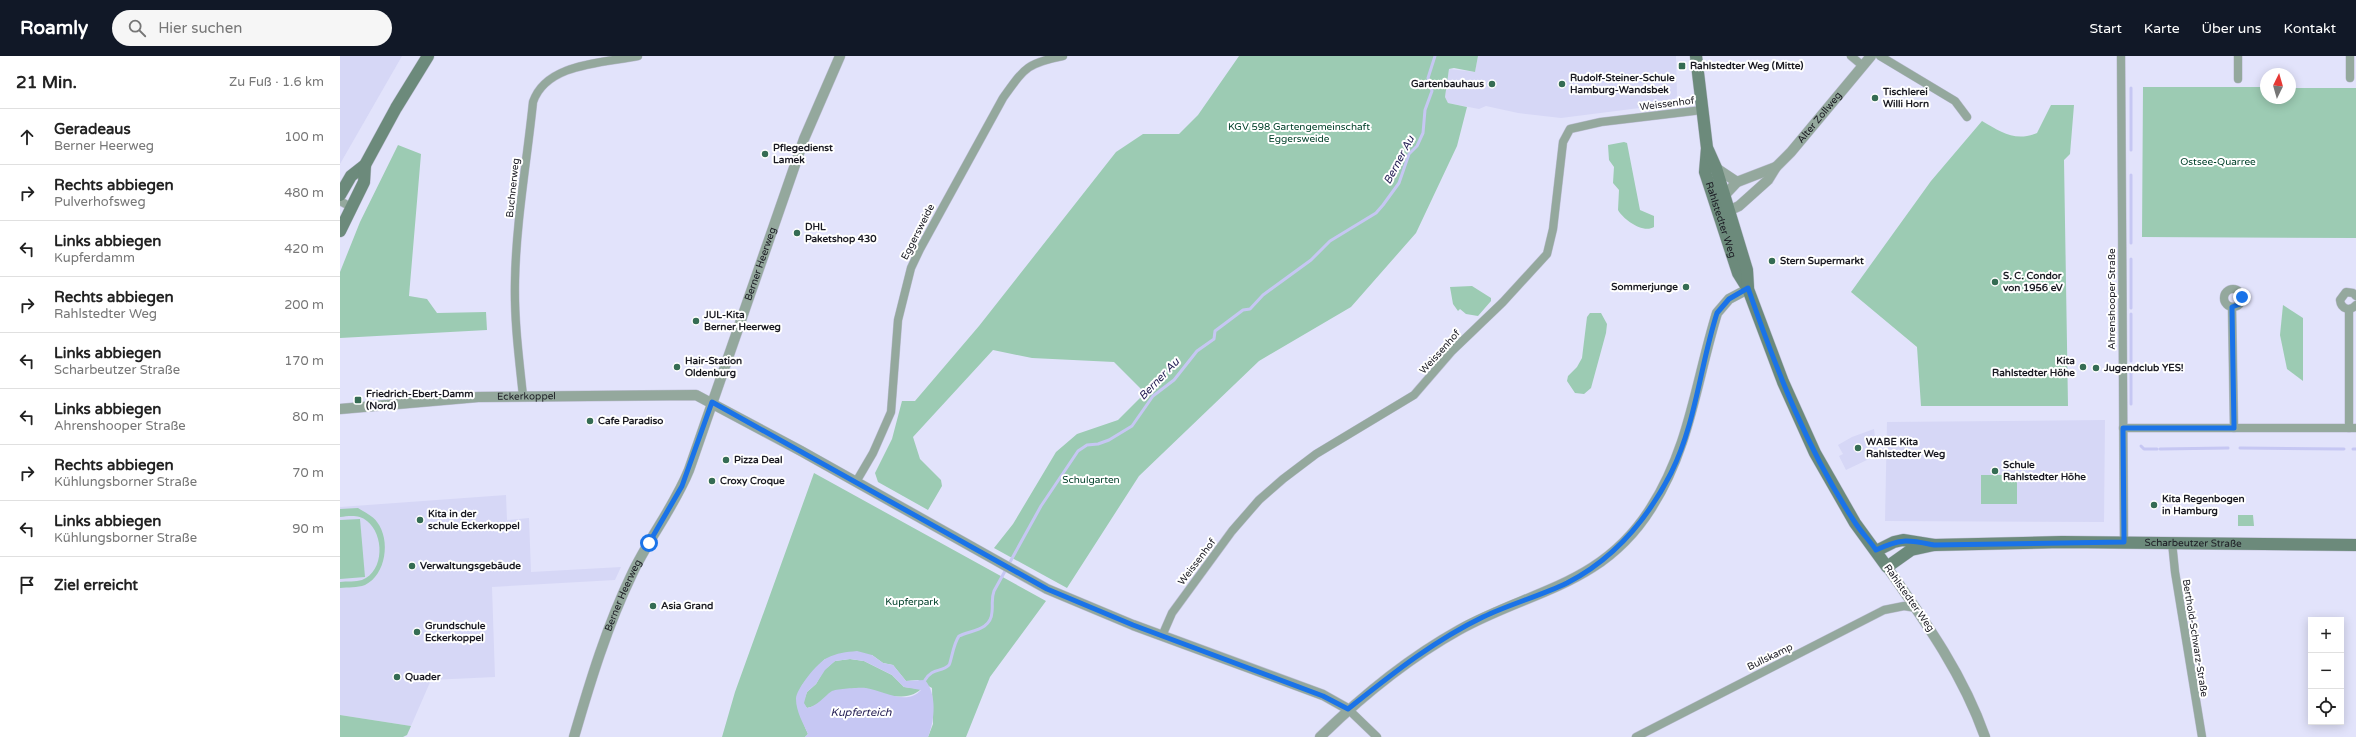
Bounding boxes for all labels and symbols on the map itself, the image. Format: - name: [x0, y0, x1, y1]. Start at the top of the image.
- place label: Rahlstedter Weg (Mitte): [1690, 60, 1803, 72]
- marker: Rahlstedter Weg (Mitte): [1677, 61, 1687, 71]
- north arrow: [2260, 68, 2296, 104]
- place label: Rudolf-Steiner-Schule Hamburg-Wandsbek: [1570, 72, 1675, 96]
- place label: Gartenbauhaus: [1411, 78, 1484, 90]
- marker: Gartenbauhaus: [1487, 79, 1497, 89]
- marker: Rudolf-Steiner-Schule Hamburg-Wandsbek: [1557, 79, 1567, 89]
- place label: Tischlerei Willi Horn: [1882, 86, 1929, 110]
- street label: Alter Zollweg: [1795, 90, 1844, 146]
- marker: Tischlerei Willi Horn: [1870, 93, 1880, 103]
- street label: Weissenhof: [1639, 95, 1695, 113]
- park label: KGV 598 Gartengemeinschaft Eggersweide: [1228, 121, 1370, 145]
- water label: Berner Au: [1381, 133, 1418, 186]
- place label: Pflegedienst Lamek: [773, 142, 833, 166]
- marker: Pflegedienst Lamek: [760, 149, 770, 159]
- park label: Ostsee-Quarree: [2180, 156, 2256, 168]
- street label: Buchnerweg: [504, 158, 522, 218]
- street label: Rahlstedter Weg: [1703, 180, 1739, 259]
- street label: Eggersweide: [899, 202, 937, 262]
- place label: DHL Paketshop 430: [805, 221, 877, 245]
- street label: Berner Heerweg: [742, 226, 779, 302]
- marker: DHL Paketshop 430: [792, 228, 802, 238]
- street label: Ahrenshooper Straße: [2106, 248, 2118, 350]
- place label: Stern Supermarkt: [1780, 255, 1864, 267]
- marker: Stern Supermarkt: [1767, 256, 1777, 266]
- place label: S. C. Condor von 1956 eV: [2003, 270, 2063, 294]
- marker: S. C. Condor von 1956 eV: [1990, 277, 2000, 287]
- place label: Sommerjunge: [1611, 281, 1678, 293]
- marker: Sommerjunge: [1681, 282, 1691, 292]
- route end: [2233, 288, 2251, 306]
- place label: JUL-Kita Berner Heerweg: [703, 309, 781, 333]
- marker: JUL-Kita Berner Heerweg: [691, 316, 701, 326]
- street label: Weissenhof: [1417, 327, 1463, 376]
- place label: Hair-Station Oldenburg: [685, 355, 742, 379]
- water label: Berner Au: [1136, 355, 1183, 402]
- place label: Kita Rahlstedter Höhe: [1992, 355, 2075, 379]
- marker: Hair-Station Oldenburg: [672, 362, 682, 372]
- marker: Kita Rahlstedter Höhe: [2078, 362, 2088, 372]
- place label: Jugendclub YES!: [2103, 362, 2184, 374]
- marker: Jugendclub YES!: [2091, 363, 2101, 373]
- place label: Friedrich-Ebert-Damm (Nord): [366, 388, 473, 412]
- street label: Eckerkoppel: [497, 390, 556, 403]
- marker: Friedrich-Ebert-Damm (Nord): [353, 395, 363, 405]
- place label: Cafe Paradiso: [598, 415, 663, 427]
- marker: Cafe Paradiso: [585, 416, 595, 426]
- place label: WABE Kita Rahlstedter Weg: [1866, 436, 1945, 460]
- marker: WABE Kita Rahlstedter Weg: [1853, 443, 1863, 453]
- place label: Pizza Deal: [734, 454, 782, 466]
- marker: Pizza Deal: [721, 455, 731, 465]
- place label: Schule Rahlstedter Höhe: [2003, 459, 2086, 483]
- marker: Schule Rahlstedter Höhe: [1990, 466, 2000, 476]
- park label: Schulgarten: [1062, 474, 1120, 486]
- place label: Croxy Croque: [720, 475, 785, 487]
- marker: Croxy Croque: [707, 476, 717, 486]
- place label: Kita Regenbogen in Hamburg: [2162, 493, 2245, 517]
- marker: Kita Regenbogen in Hamburg: [2149, 500, 2159, 510]
- place label: Kita in der schule Eckerkoppel: [428, 508, 520, 532]
- marker: Kita in der schule Eckerkoppel: [415, 515, 425, 525]
- route start: [640, 534, 658, 552]
- street label: Weissenhof: [1176, 536, 1218, 588]
- street label: Scharbeutzer Straße: [2145, 537, 2242, 550]
- street label: Berner Heerweg: [602, 557, 644, 633]
- place label: Verwaltungsgebäude: [420, 560, 521, 572]
- marker: Verwaltungsgebäude: [407, 561, 417, 571]
- street label: Rahlstedter Weg: [1881, 562, 1937, 634]
- street label: Berthold-Schwarz-Straße: [2180, 578, 2210, 698]
- park label: Kupferpark: [885, 596, 939, 608]
- place label: Asia Grand: [661, 600, 713, 612]
- marker: Asia Grand: [648, 601, 658, 611]
- place label: Grundschule Eckerkoppel: [425, 620, 486, 644]
- marker: Grundschule Eckerkoppel: [412, 627, 422, 637]
- street label: Bullskamp: [1745, 641, 1795, 673]
- place label: Quader: [405, 671, 441, 683]
- marker: Quader: [392, 672, 402, 682]
- water label: Kupferteich: [831, 706, 892, 719]

